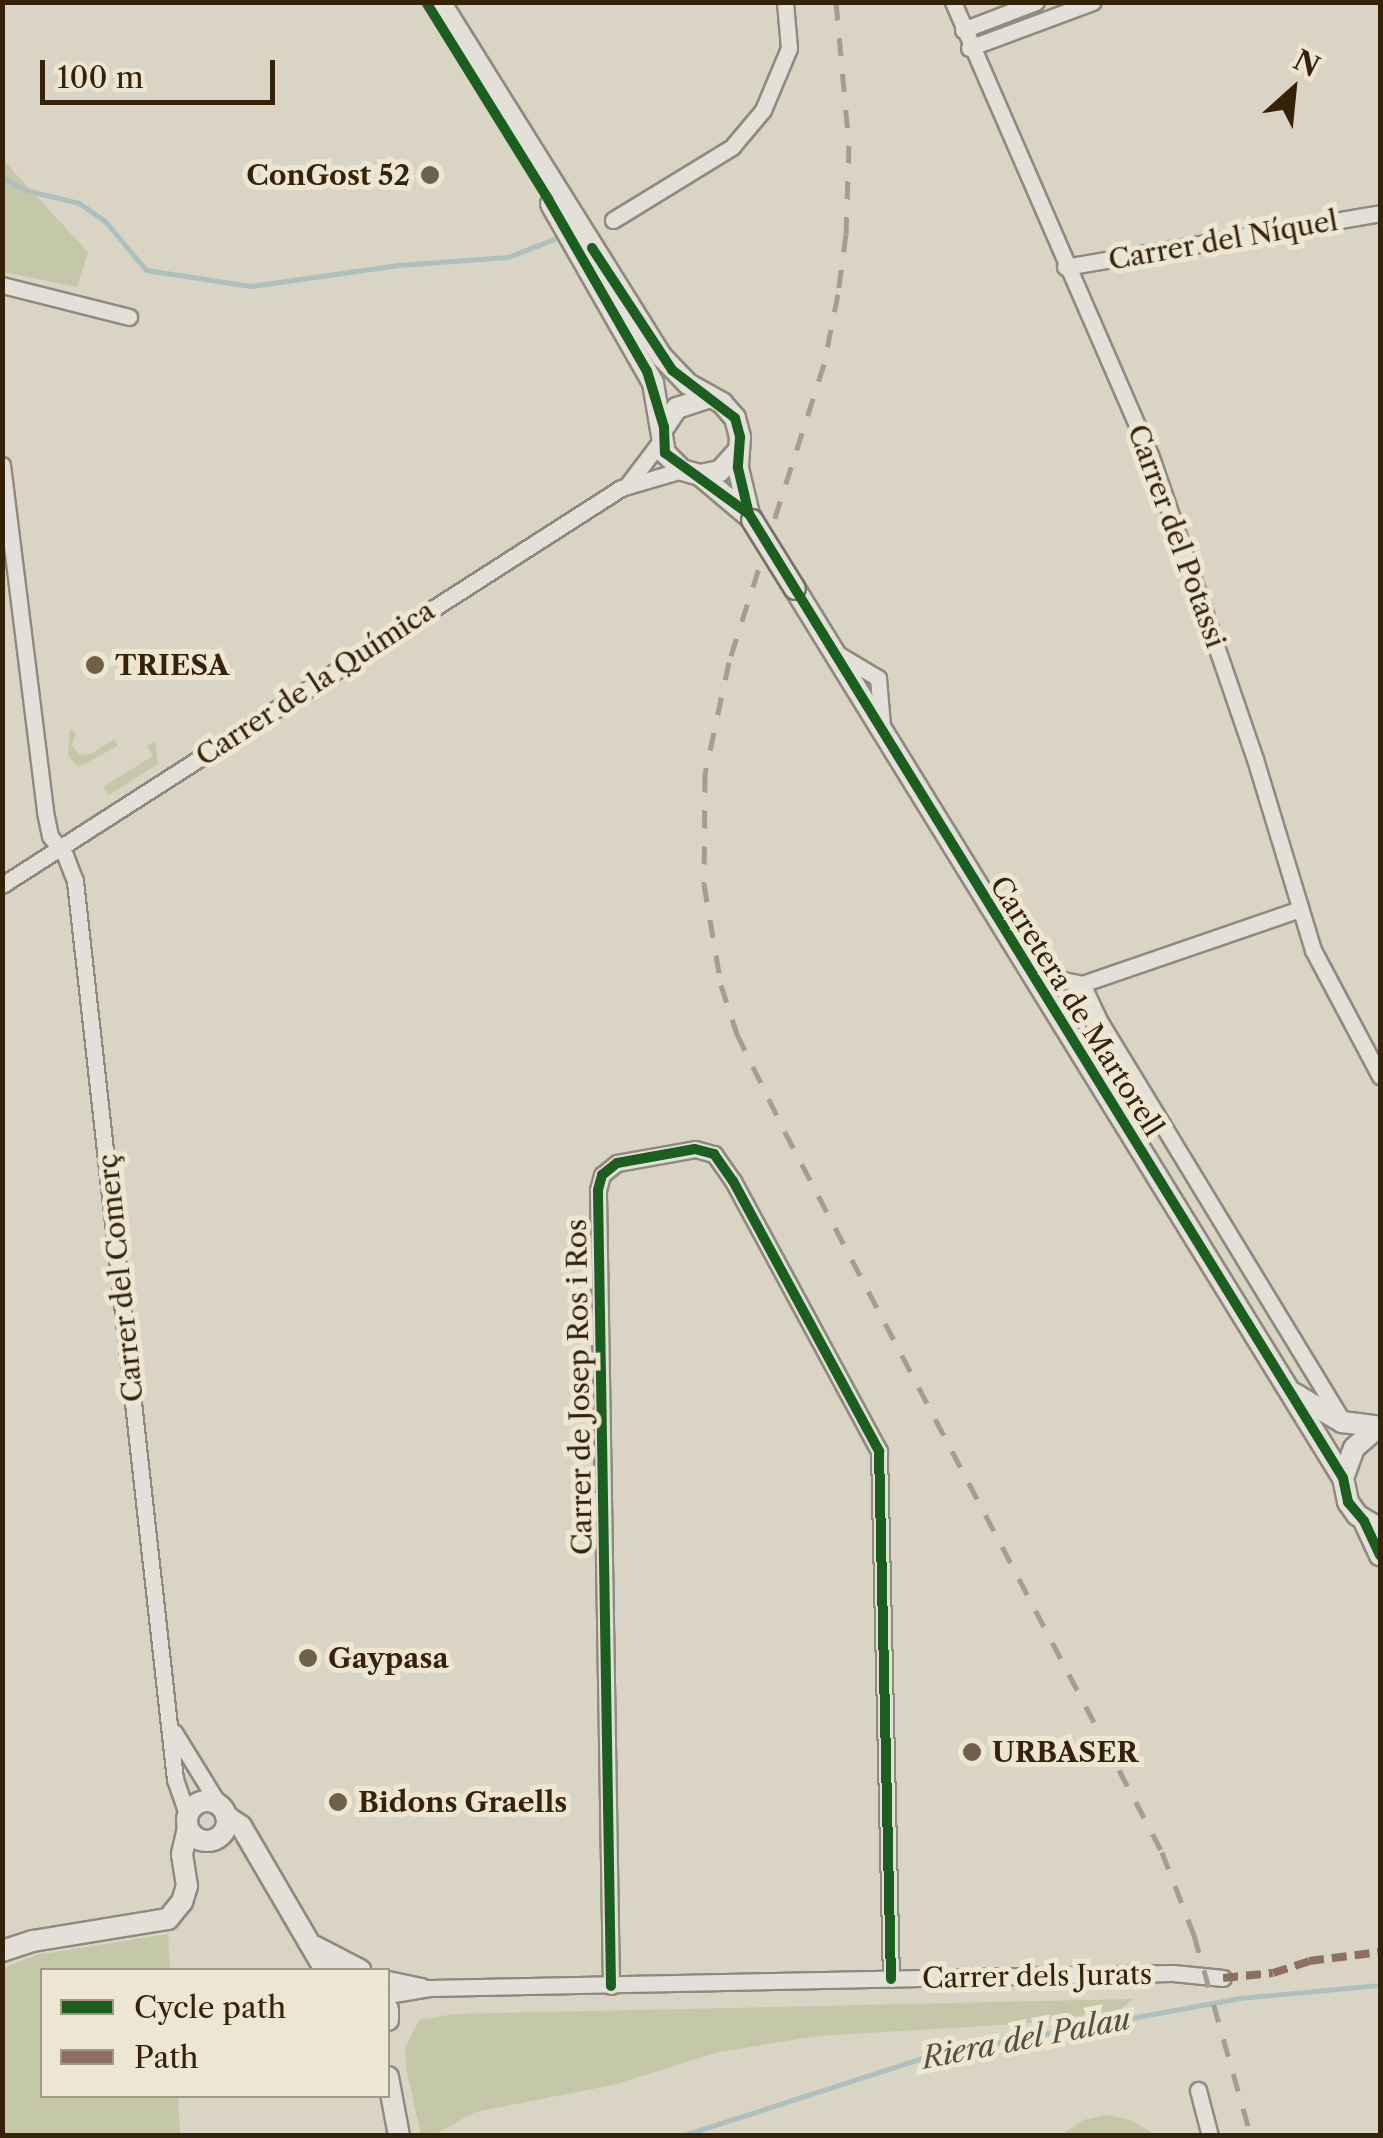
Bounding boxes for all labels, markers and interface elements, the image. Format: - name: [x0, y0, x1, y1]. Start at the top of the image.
- scale bar: [45, 40, 280, 102]
- north arrow: [1243, 40, 1343, 140]
- text: N: [1288, 43, 1325, 84]
- text: 100 m: [57, 59, 144, 96]
- place label: ConGost 52: [246, 158, 410, 192]
- marker: ConGost 52: [419, 164, 441, 186]
- street label: Carrer del Níquel: [1106, 203, 1340, 277]
- street label: Carrer del Potassi: [1121, 420, 1233, 652]
- street label: Carrer de la Química: [189, 593, 441, 773]
- place label: TRIESA: [115, 648, 229, 682]
- marker: TRIESA: [84, 654, 106, 676]
- street label: Carretera de Martorell: [983, 870, 1171, 1142]
- street label: Carrer del Comerç: [90, 1152, 150, 1404]
- street label: Carrer de Josep Ros i Ros: [559, 1218, 599, 1556]
- place label: Gaypasa: [328, 1641, 449, 1675]
- marker: Gaypasa: [297, 1647, 319, 1669]
- place label: URBASER: [992, 1735, 1138, 1769]
- marker: URBASER: [961, 1741, 983, 1763]
- place label: Bidons Graells: [358, 1785, 567, 1819]
- marker: Bidons Graells: [327, 1791, 349, 1813]
- street label: Carrer dels Jurats: [921, 1957, 1153, 1995]
- legend: [40, 1968, 390, 2098]
- text: Cycle path: [134, 1989, 286, 2026]
- water label: Riera del Palau: [919, 2001, 1133, 2077]
- text: Path: [134, 2039, 199, 2076]

